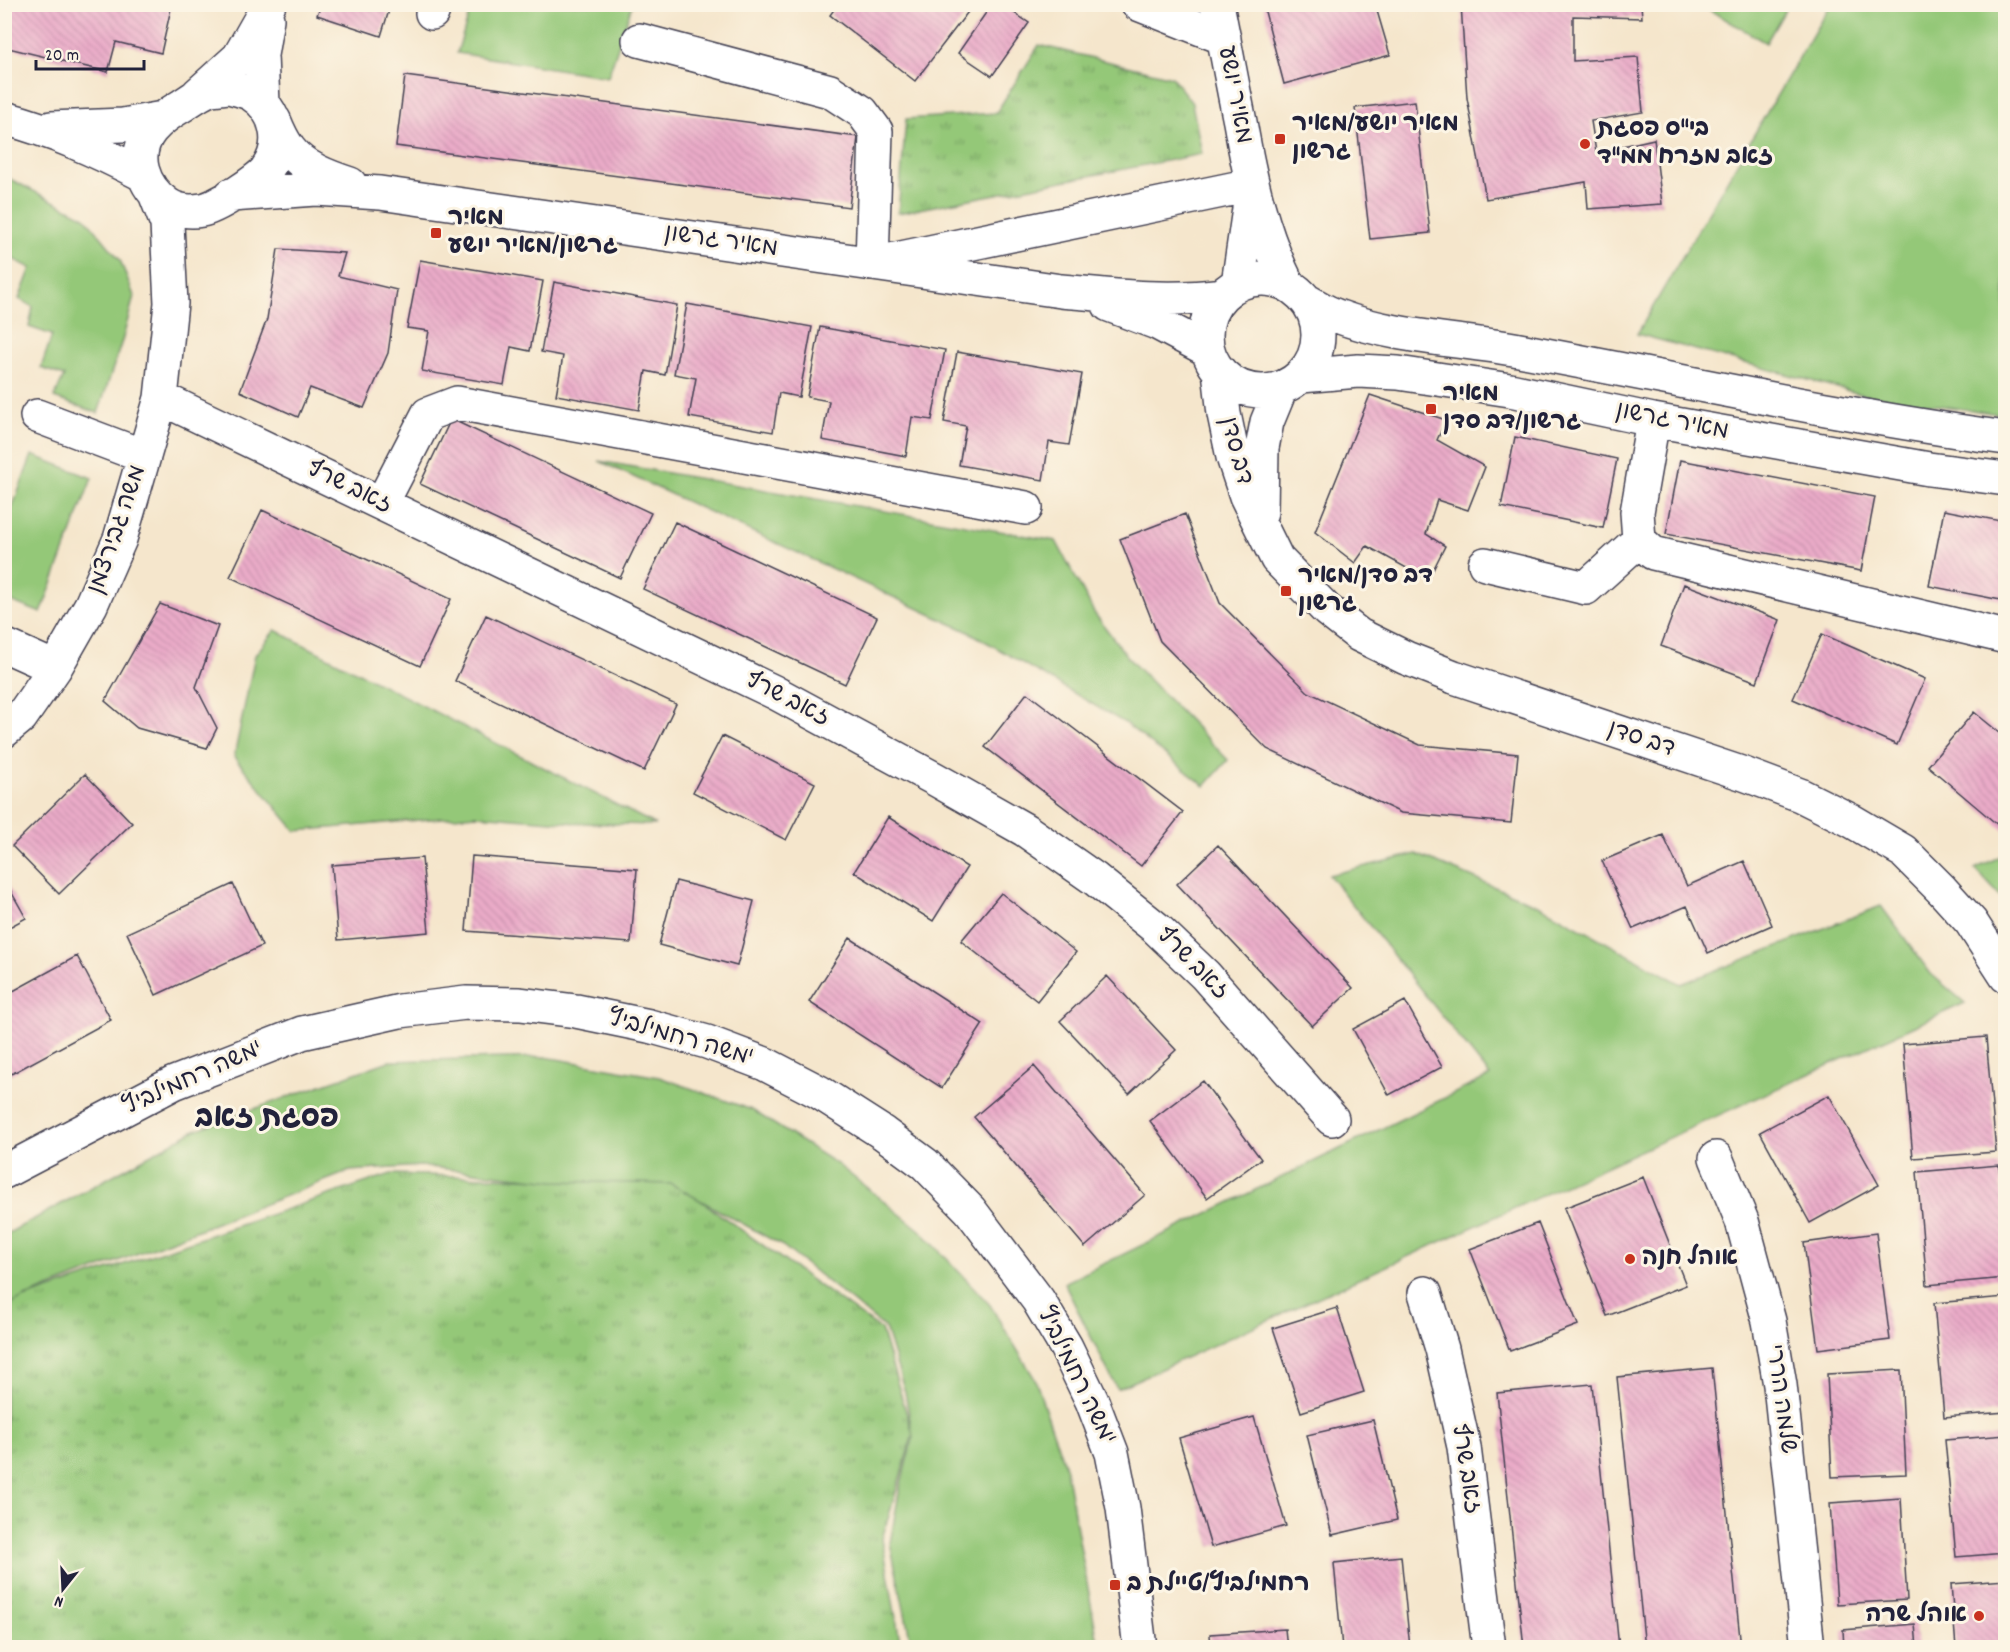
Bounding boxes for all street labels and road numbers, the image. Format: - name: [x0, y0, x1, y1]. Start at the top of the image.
- street label: מאיר יושע: [1208, 43, 1260, 147]
- street label: מאיר גרשון: [662, 217, 780, 267]
- street label: מאיר גרשון: [1613, 394, 1731, 450]
- street label: דב סדן: [1210, 413, 1260, 489]
- street label: זאב שרף: [301, 453, 397, 523]
- street label: משה גבירצמן: [80, 461, 156, 599]
- street label: זאב שרף: [739, 664, 835, 736]
- street label: דב סדן: [1603, 713, 1679, 767]
- street label: זאב שרף: [1148, 920, 1236, 1008]
- street label: משה רחמילביץ': [604, 1002, 756, 1076]
- street label: משה רחמילביץ': [118, 1033, 268, 1125]
- street label: משה רחמילביץ': [1027, 1301, 1123, 1451]
- street label: שלמה הררי: [1756, 1342, 1805, 1456]
- street label: זאב שרף: [1441, 1421, 1489, 1517]

